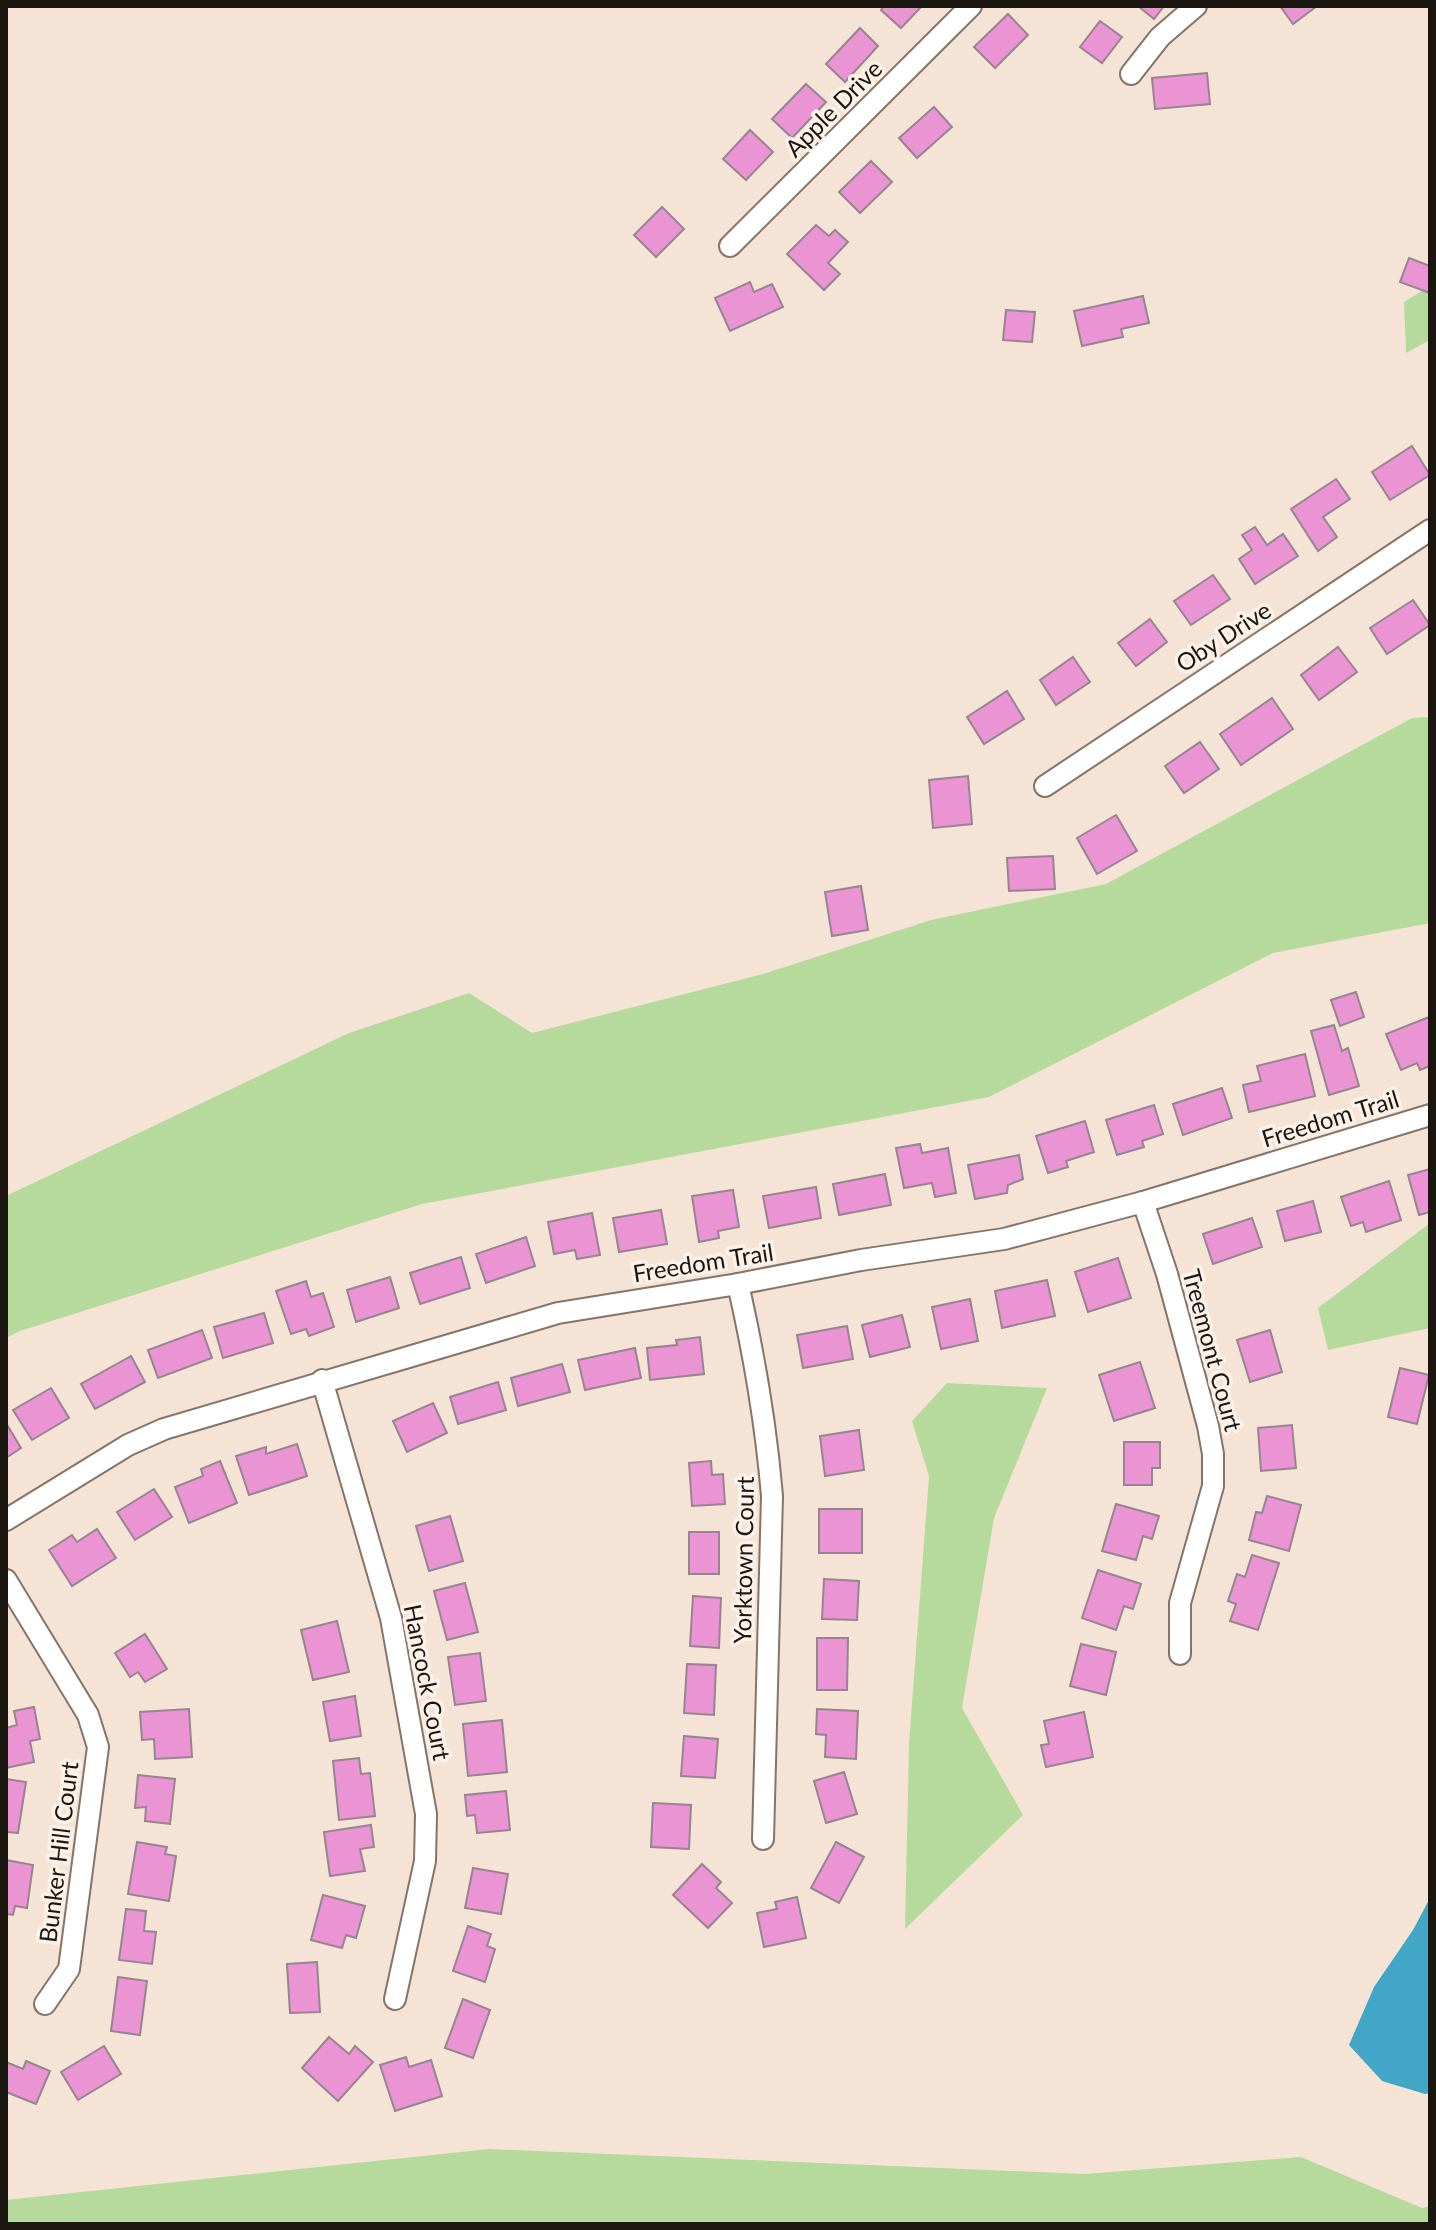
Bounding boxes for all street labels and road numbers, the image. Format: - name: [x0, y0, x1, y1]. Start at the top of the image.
- street label: Apple Drive: [779, 54, 887, 162]
- street label: Oby Drive: [1170, 595, 1276, 677]
- street label: Freedom Trail: [1258, 1083, 1402, 1153]
- street label: Freedom Trail: [631, 1237, 775, 1287]
- street label: Treemont Court: [1177, 1266, 1249, 1435]
- street label: Yorktown Court: [727, 1476, 759, 1644]
- street label: Hancock Court: [399, 1602, 457, 1763]
- street label: Bunker Hill Court: [33, 1759, 84, 1944]

